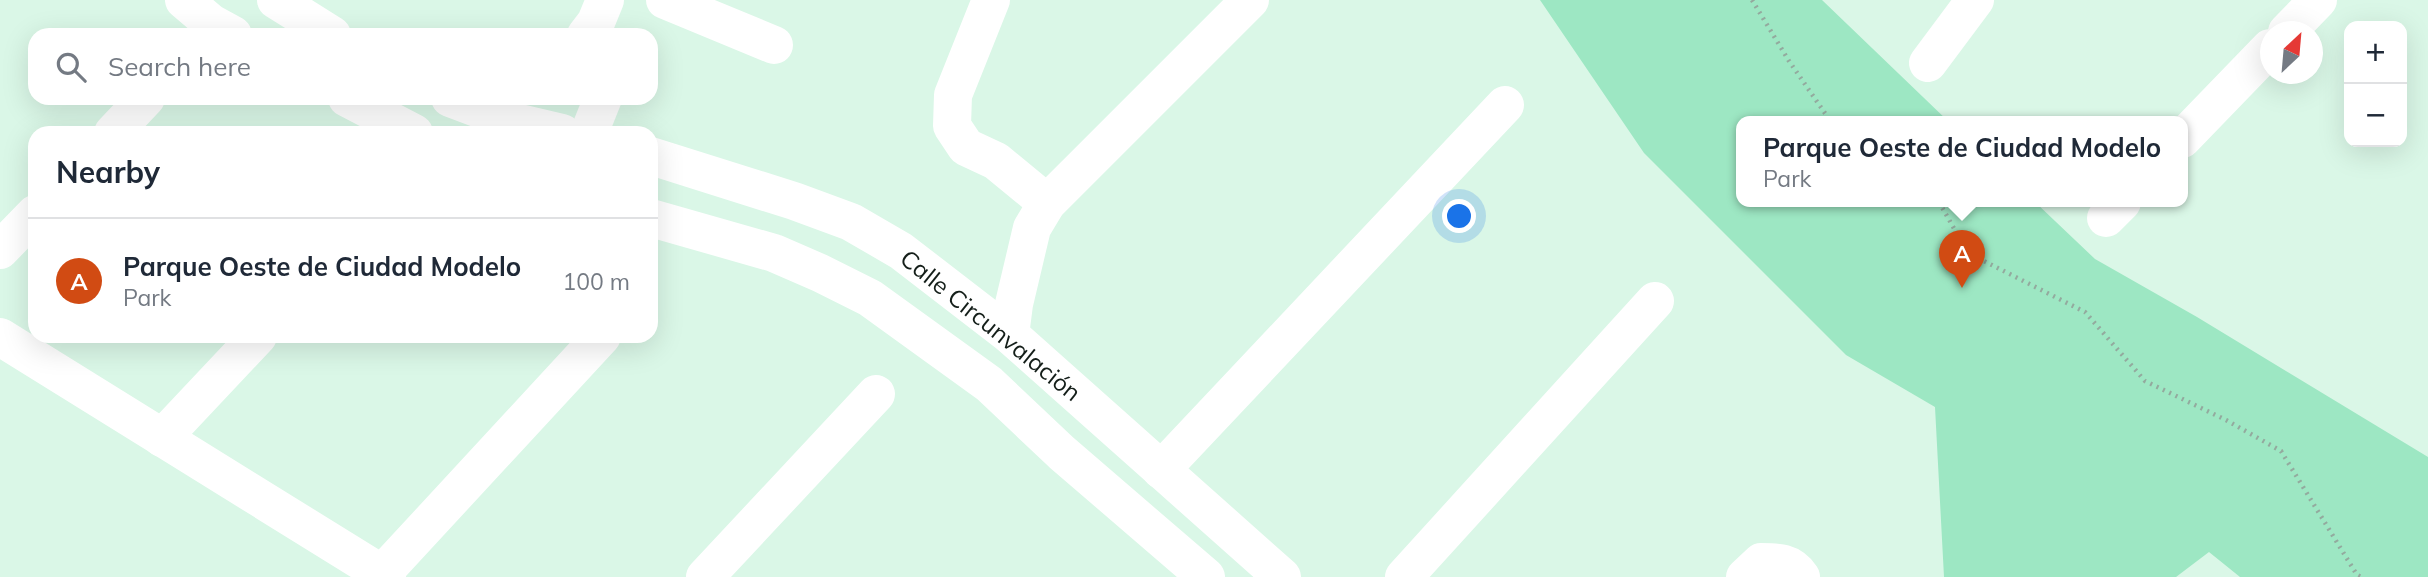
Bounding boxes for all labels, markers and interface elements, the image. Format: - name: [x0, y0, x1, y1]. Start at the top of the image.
- north arrow: [2260, 21, 2323, 84]
- map controls: [2344, 21, 2407, 147]
- button: +: [2344, 21, 2407, 84]
- search box: [28, 28, 658, 105]
- icon: search: [52, 48, 90, 86]
- text: Search here: [108, 50, 251, 83]
- button: −: [2344, 84, 2407, 147]
- popup: [1736, 116, 2188, 207]
- text: Parque Oeste de Ciudad Modelo: [1763, 131, 2161, 164]
- text: Nearby: [56, 153, 160, 191]
- text: Park: [1763, 164, 1811, 193]
- your location: [1442, 199, 1476, 233]
- pin: A: [1939, 230, 1985, 288]
- street label: Calle Circunvalación: [895, 243, 1087, 407]
- text: Parque Oeste de Ciudad Modelo: [123, 250, 521, 283]
- text: A: [70, 267, 88, 296]
- text: 100 m: [562, 267, 630, 296]
- text: Park: [123, 283, 171, 312]

